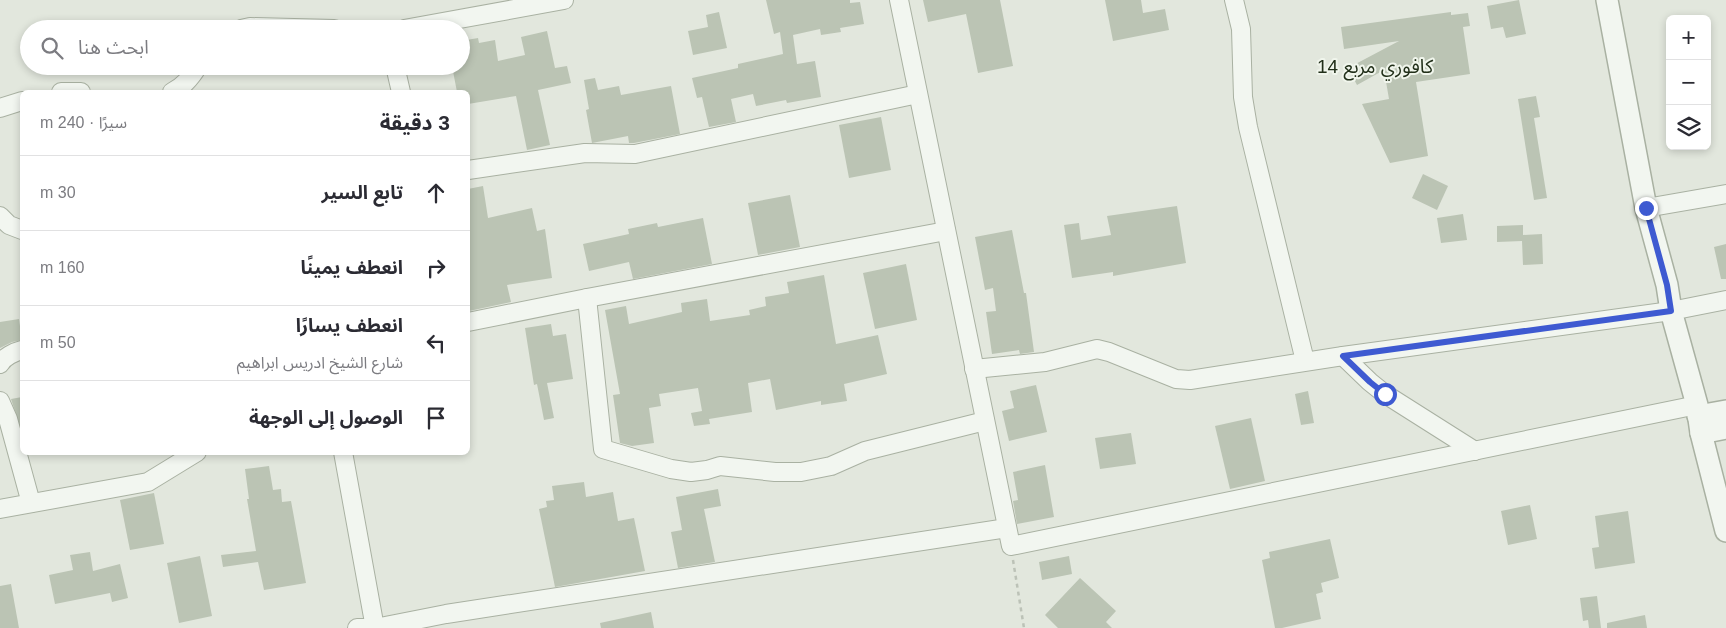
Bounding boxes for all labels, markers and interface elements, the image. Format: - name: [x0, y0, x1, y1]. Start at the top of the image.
- map controls: [1666, 15, 1711, 150]
- button: +: [1666, 15, 1711, 60]
- search box: [20, 20, 470, 75]
- icon: search: [38, 34, 66, 62]
- text: ابحث هنا: [78, 37, 149, 58]
- district label: كافوري مربع 14: [1317, 56, 1434, 81]
- button: −: [1666, 60, 1711, 105]
- button: layers: [1666, 105, 1711, 150]
- text: 3 دقيقة: [380, 111, 450, 134]
- text: سيرًا · 240 m: [40, 114, 127, 131]
- icon: ahead: [422, 179, 450, 207]
- text: تابع السير: [321, 182, 403, 203]
- text: 30 m: [40, 184, 76, 201]
- route end: [1635, 197, 1658, 220]
- icon: right: [422, 254, 450, 282]
- text: انعطف يمينًا: [301, 257, 403, 278]
- text: 160 m: [40, 259, 84, 276]
- text: انعطف يسارًا: [296, 315, 403, 336]
- icon: left: [422, 329, 450, 357]
- text: 50 m: [40, 334, 76, 351]
- text: شارع الشيخ ادريس ابراهيم: [237, 354, 403, 371]
- route start: [1374, 383, 1397, 406]
- icon: arrive: [422, 404, 450, 432]
- text: الوصول إلى الوجهة: [249, 407, 403, 428]

